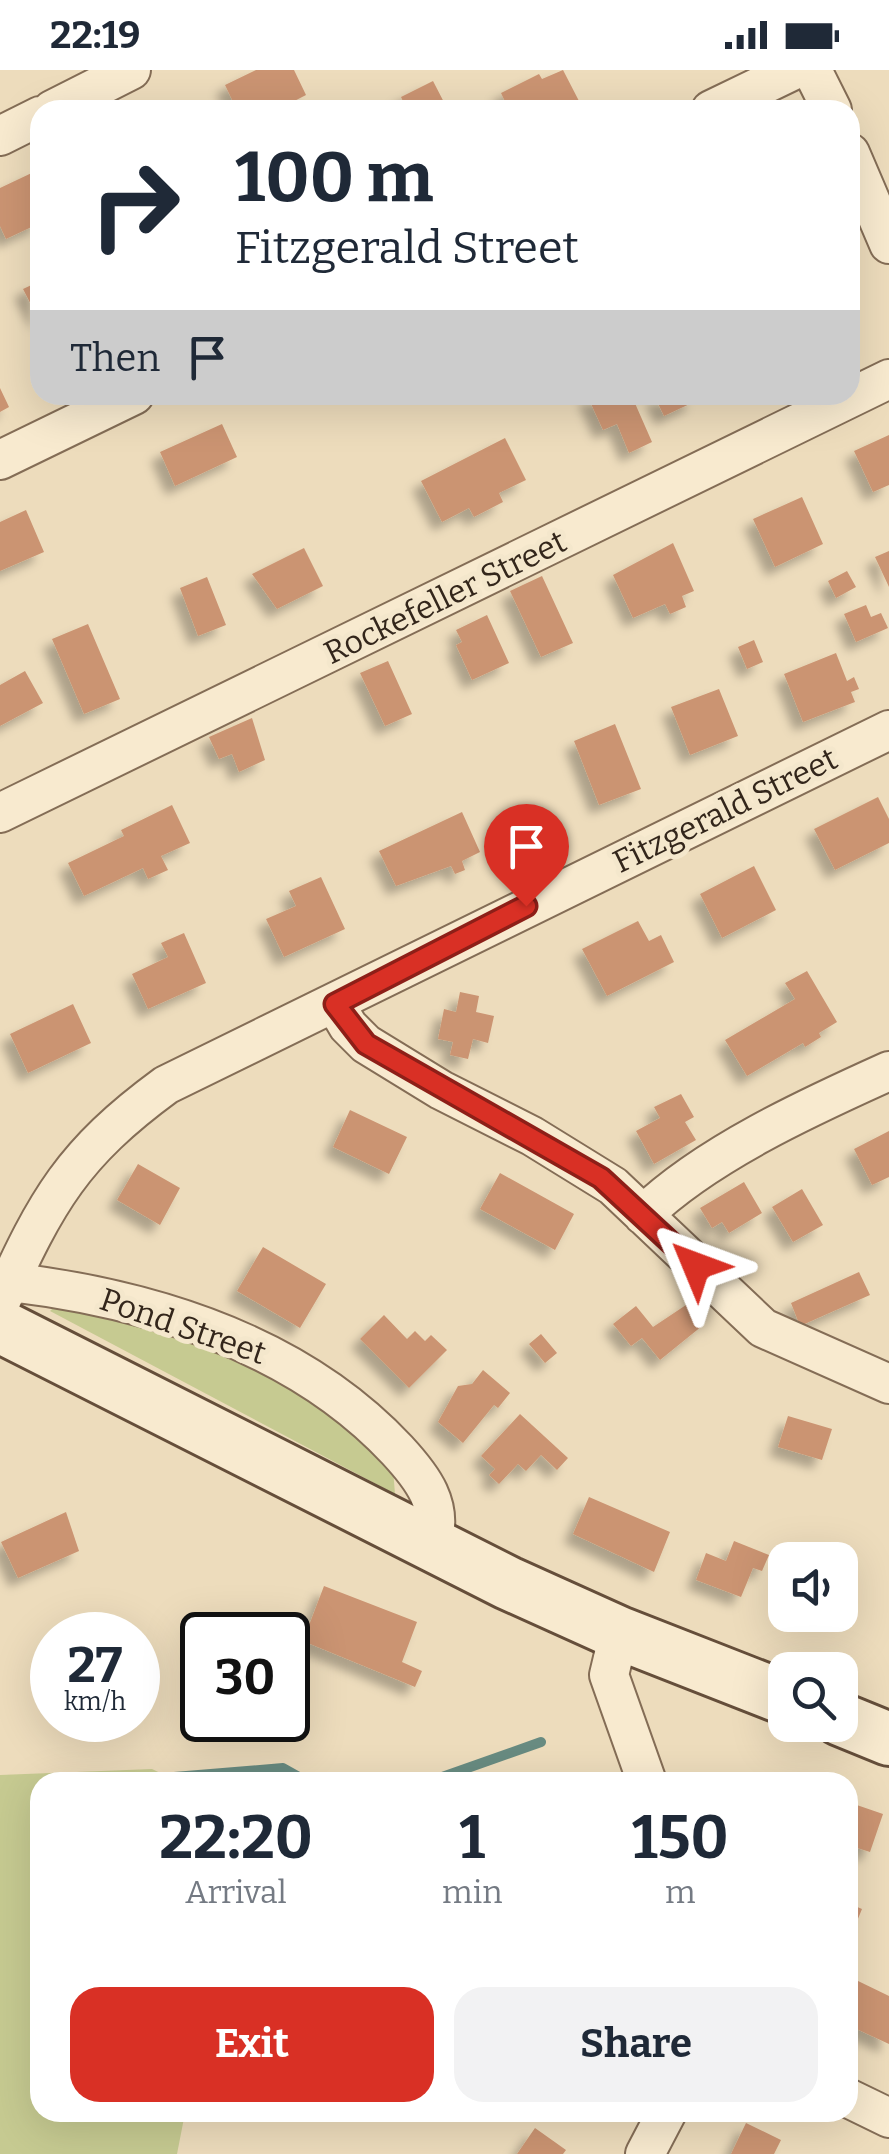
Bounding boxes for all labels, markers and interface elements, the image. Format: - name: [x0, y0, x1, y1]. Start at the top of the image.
- text: 22:19: [50, 12, 141, 58]
- text: 100 m: [235, 136, 434, 220]
- icon: right: [70, 140, 200, 270]
- text: Fitzgerald Street: [235, 221, 579, 275]
- icon: arrive: [180, 330, 235, 385]
- text: Then: [70, 335, 160, 381]
- street label: Rockefeller Street: [318, 522, 572, 672]
- street label: Fitzgerald Street: [607, 739, 844, 881]
- pin: [484, 804, 569, 907]
- icon: arrive: [499, 819, 554, 874]
- position arrow: [644, 1214, 748, 1318]
- street label: Pond Street: [95, 1280, 271, 1372]
- map controls: [768, 1542, 858, 1742]
- button: sound: [768, 1542, 858, 1632]
- speed limit sign: 30: [180, 1612, 310, 1742]
- text: 27: [68, 1635, 122, 1695]
- button: search: [768, 1652, 858, 1742]
- text: km/h: [64, 1687, 126, 1717]
- text: 22:20: [159, 1802, 313, 1874]
- text: 1: [459, 1802, 485, 1874]
- text: 150: [632, 1802, 729, 1874]
- text: Arrival: [185, 1873, 287, 1911]
- text: min: [442, 1873, 502, 1911]
- text: m: [665, 1873, 695, 1911]
- button: Exit: [70, 1987, 434, 2102]
- button: Share: [454, 1987, 818, 2102]

